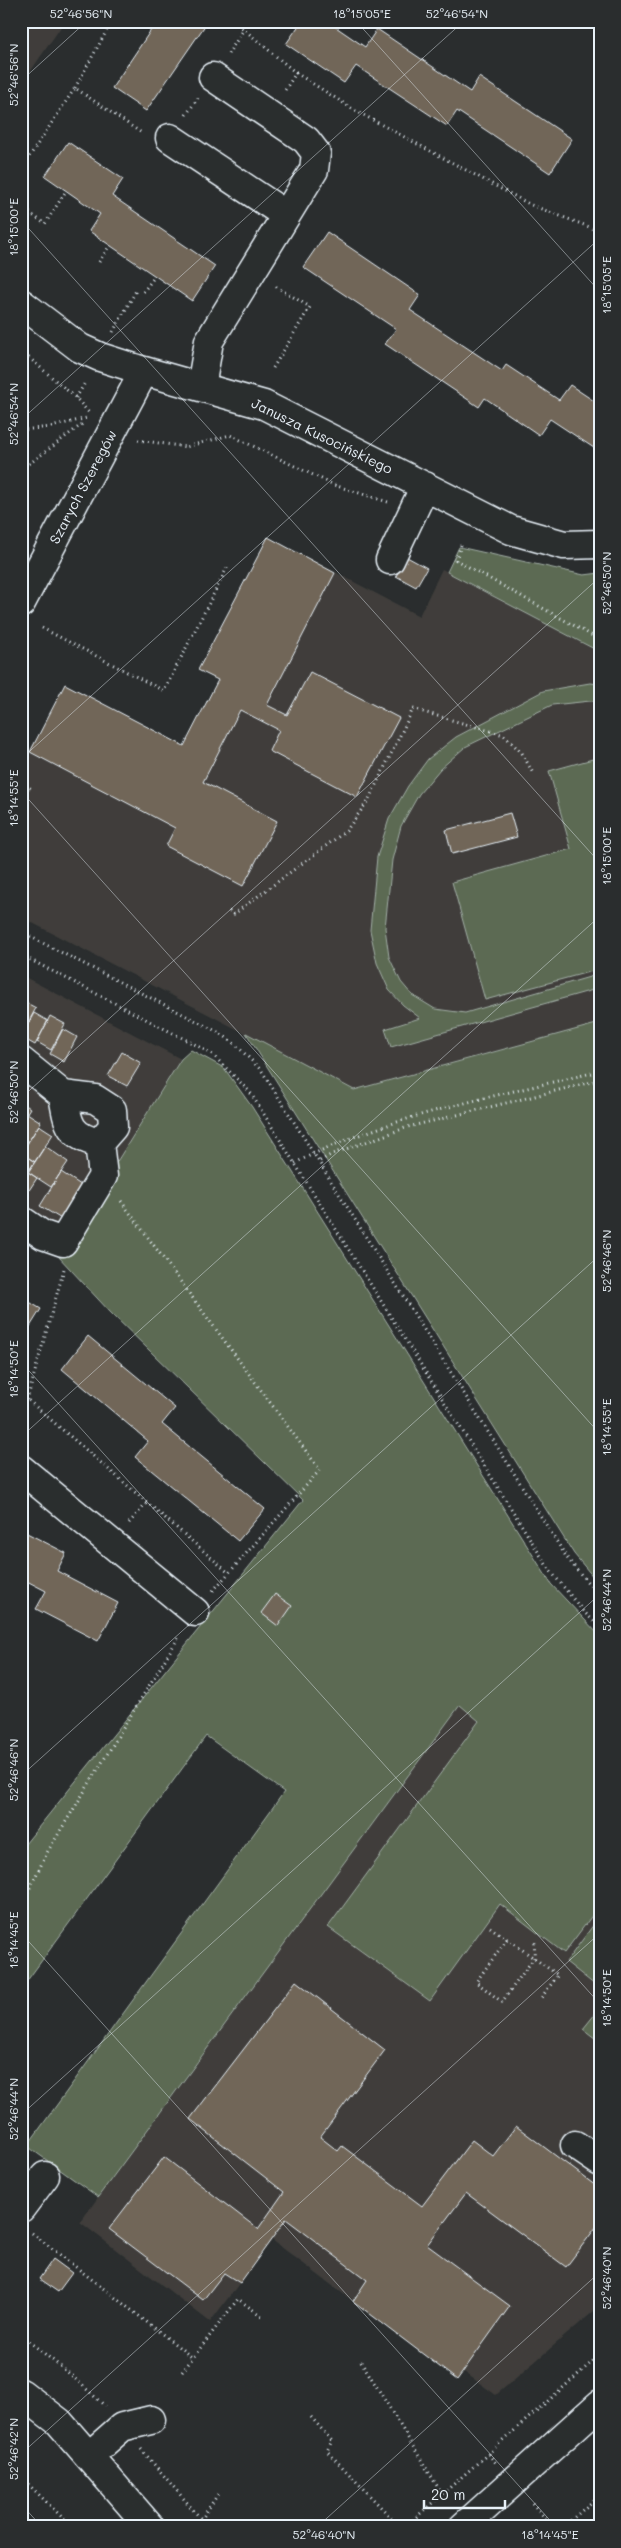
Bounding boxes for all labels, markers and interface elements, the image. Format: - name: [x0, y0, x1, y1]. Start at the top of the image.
- text: 52°46'56"N: [50, 5, 112, 21]
- text: 18°15'05"E: [333, 5, 391, 21]
- text: 52°46'54"N: [426, 5, 488, 21]
- text: 52°46'56"N: [5, 44, 21, 106]
- text: 18°15'00"E: [5, 198, 21, 256]
- text: 18°15'05"E: [598, 256, 614, 314]
- text: 52°46'54"N: [5, 383, 21, 445]
- street label: Janusza Kusocińskiego: [249, 393, 396, 478]
- street label: Szarych Szeregów: [44, 426, 121, 547]
- text: 52°46'50"N: [598, 552, 614, 614]
- text: 18°14'55"E: [5, 769, 21, 827]
- text: 18°15'00"E: [598, 827, 614, 885]
- text: 52°46'50"N: [5, 1061, 21, 1123]
- text: 52°46'46"N: [598, 1230, 614, 1292]
- text: 18°14'50"E: [5, 1340, 21, 1398]
- text: 18°14'55"E: [598, 1398, 614, 1456]
- text: 52°46'44"N: [598, 1569, 614, 1631]
- text: 52°46'46"N: [5, 1739, 21, 1801]
- text: 18°14'45"E: [5, 1911, 21, 1969]
- text: 18°14'50"E: [598, 1969, 614, 2027]
- text: 52°46'44"N: [5, 2078, 21, 2140]
- text: 52°46'40"N: [598, 2247, 614, 2309]
- text: 52°46'42"N: [5, 2418, 21, 2480]
- scale bar: [424, 2478, 505, 2510]
- text: 20 m: [431, 2484, 465, 2504]
- text: 52°46'40"N: [293, 2526, 355, 2542]
- text: 18°14'45"E: [521, 2526, 579, 2542]

